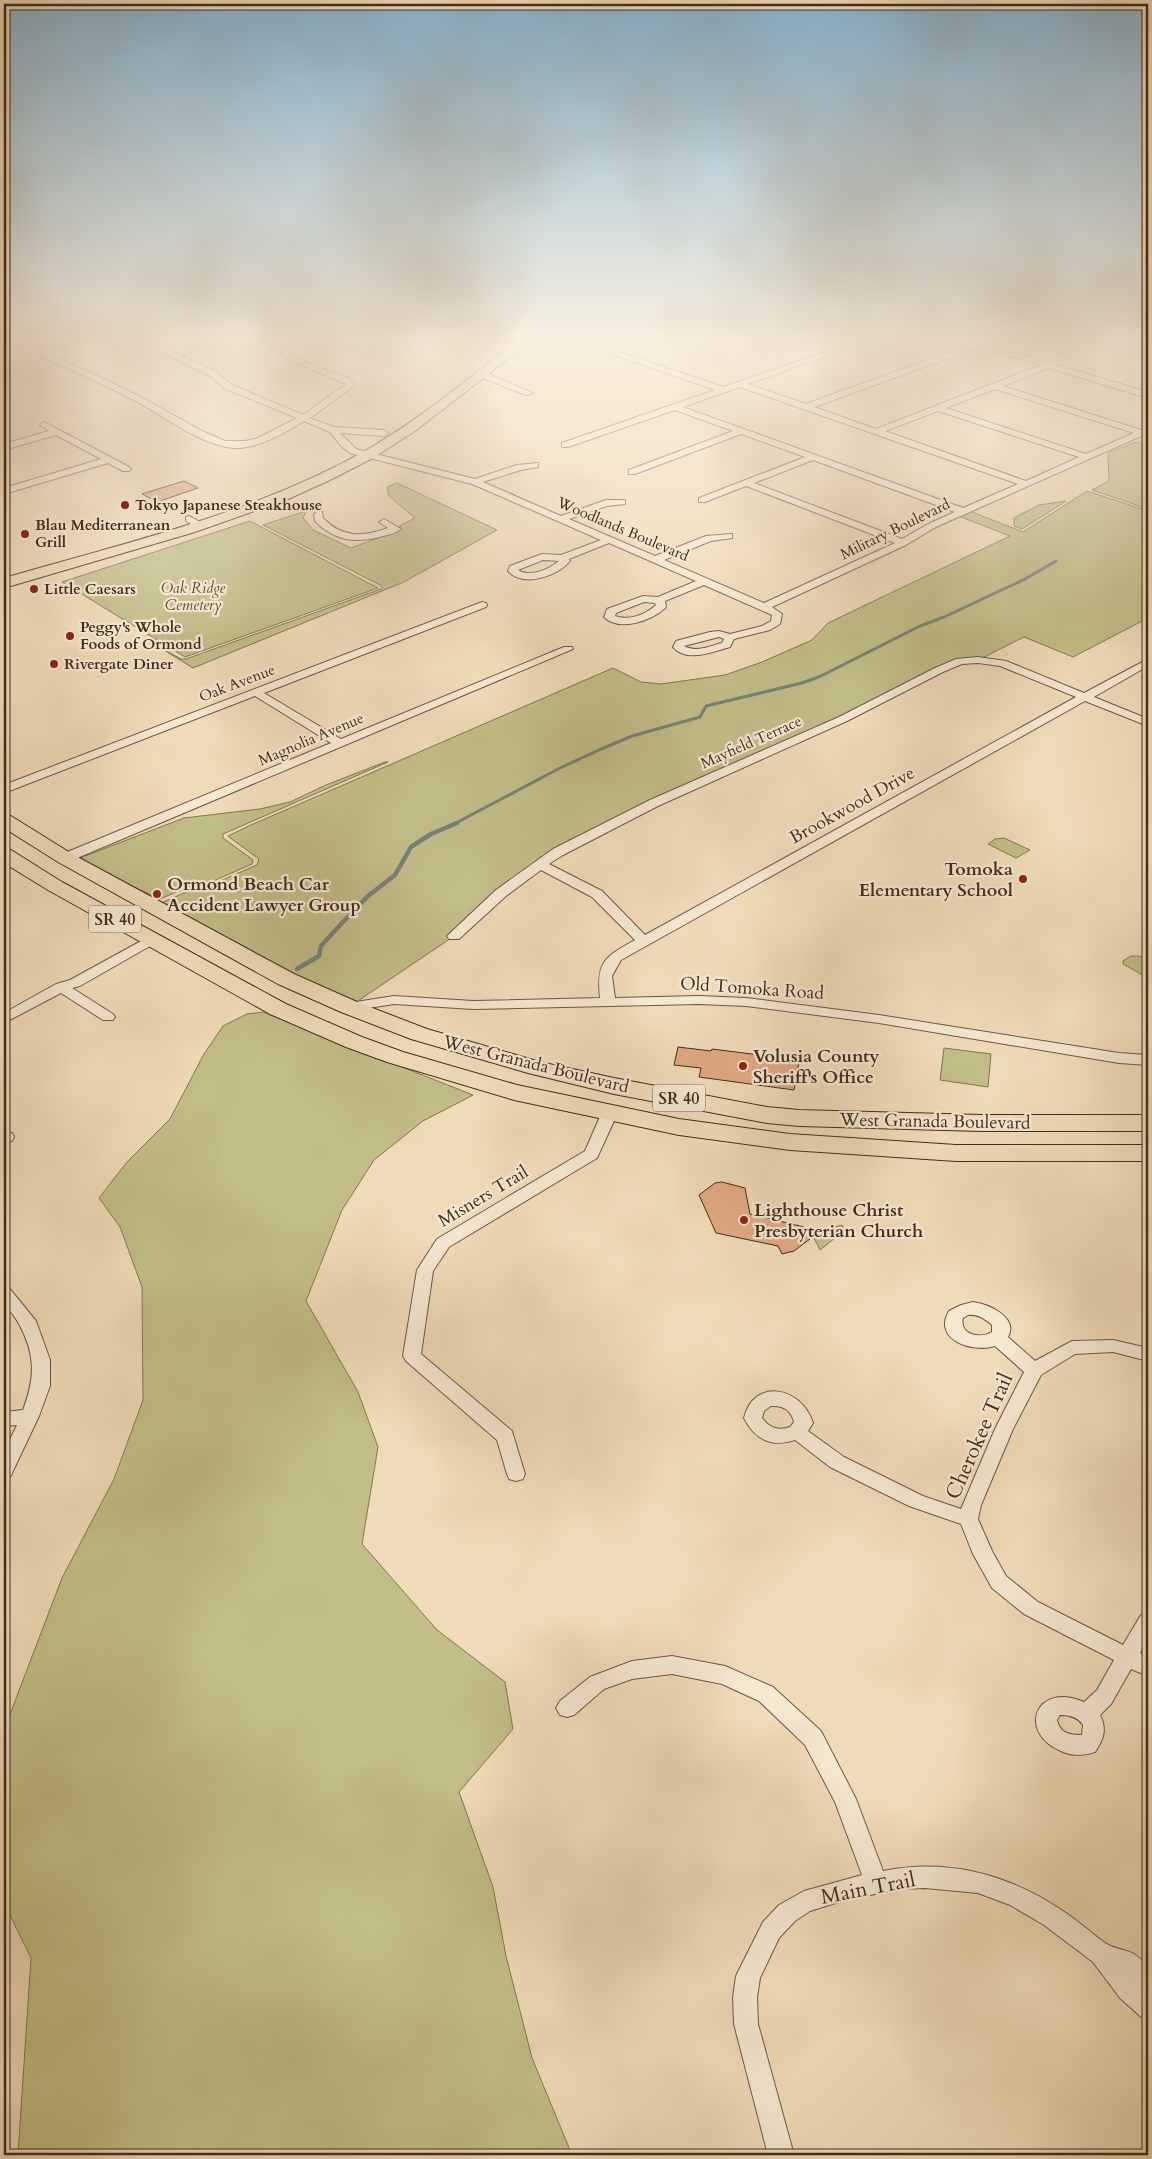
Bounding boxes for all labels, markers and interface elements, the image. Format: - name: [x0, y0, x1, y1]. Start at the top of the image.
- street label: Woodlands Boulevard: [553, 492, 692, 566]
- street label: Military Boulevard: [837, 494, 953, 564]
- place label: Tokyo Japanese Steakhouse: [135, 495, 322, 515]
- marker: Tokyo Japanese Steakhouse: [119, 499, 131, 511]
- place label: Blau Mediterranean Grill: [35, 515, 171, 552]
- marker: Blau Mediterranean Grill: [19, 528, 31, 540]
- park label: Oak Ridge Cemetery: [161, 578, 225, 615]
- place label: Little Caesars: [44, 579, 136, 599]
- marker: Little Caesars: [28, 583, 40, 595]
- place label: Peggy's Whole Foods of Ormond: [80, 617, 202, 654]
- marker: Peggy's Whole Foods of Ormond: [64, 630, 76, 642]
- place label: Rivergate Diner: [64, 654, 174, 674]
- marker: Rivergate Diner: [48, 658, 60, 670]
- street label: Oak Avenue: [196, 659, 278, 707]
- street label: Magnolia Avenue: [255, 708, 367, 770]
- street label: Mayfield Terrace: [697, 711, 805, 773]
- street label: Brookwood Drive: [785, 761, 919, 850]
- place label: Tomoka Elementary School: [859, 857, 1013, 903]
- place label: Ormond Beach Car Accident Lawyer Group: [167, 872, 361, 918]
- marker: Tomoka Elementary School: [1017, 873, 1029, 885]
- marker: Ormond Beach Car Accident Lawyer Group: [151, 888, 163, 900]
- road number: SR 40: [89, 906, 141, 932]
- street label: Old Tomoka Road: [679, 971, 825, 1006]
- street label: West Granada Boulevard: [439, 1029, 632, 1100]
- place label: Volusia County Sheriff's Office: [753, 1044, 880, 1090]
- marker: Volusia County Sheriff's Office: [737, 1060, 749, 1072]
- road number: SR 40: [653, 1084, 705, 1112]
- street label: West Granada Boulevard: [838, 1107, 1031, 1136]
- street label: Misners Trail: [434, 1159, 533, 1233]
- place label: Lighthouse Christ Presbyterian Church: [754, 1198, 923, 1244]
- marker: Lighthouse Christ Presbyterian Church: [738, 1214, 750, 1226]
- street label: Cherokee Trail: [939, 1368, 1020, 1504]
- street label: Main Trail: [818, 1865, 918, 1912]

